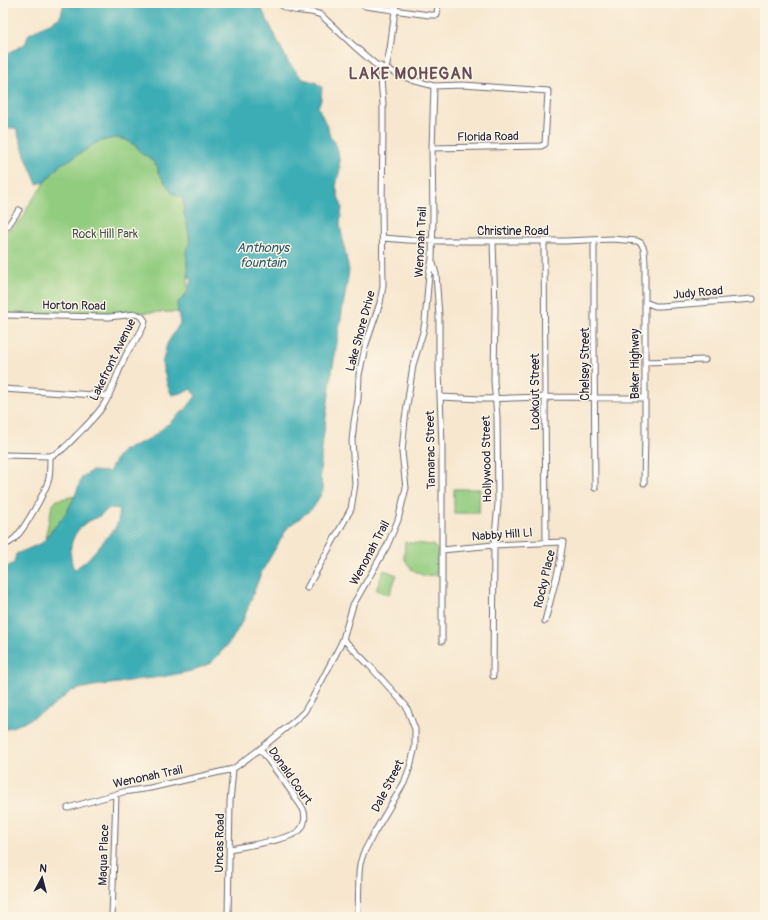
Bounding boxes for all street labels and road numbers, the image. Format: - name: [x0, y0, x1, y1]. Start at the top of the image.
- street label: Florida Road: [457, 129, 519, 145]
- street label: Wenonah Trail: [412, 206, 430, 278]
- street label: Christine Road: [477, 224, 549, 239]
- street label: Judy Road: [672, 283, 724, 303]
- street label: Lake Shore Drive: [343, 289, 379, 373]
- street label: Horton Road: [42, 298, 106, 314]
- street label: Lakefront Avenue: [87, 316, 139, 404]
- street label: Chelsey Street: [578, 327, 593, 401]
- street label: Baker Highway: [628, 329, 643, 399]
- street label: Lookout Street: [528, 353, 543, 431]
- street label: Tamarac Street: [423, 410, 439, 490]
- street label: Hollywood Street: [479, 415, 495, 503]
- street label: Wenonah Trail: [347, 518, 393, 588]
- street label: Nabby Hill Ll: [471, 525, 533, 545]
- street label: Rocky Place: [531, 548, 559, 610]
- street label: Donald Court: [265, 744, 315, 808]
- street label: Dale Street: [368, 757, 408, 815]
- street label: Wenonah Trail: [112, 762, 184, 792]
- street label: Uncas Road: [212, 813, 228, 873]
- street label: Maqua Place: [95, 824, 113, 886]

